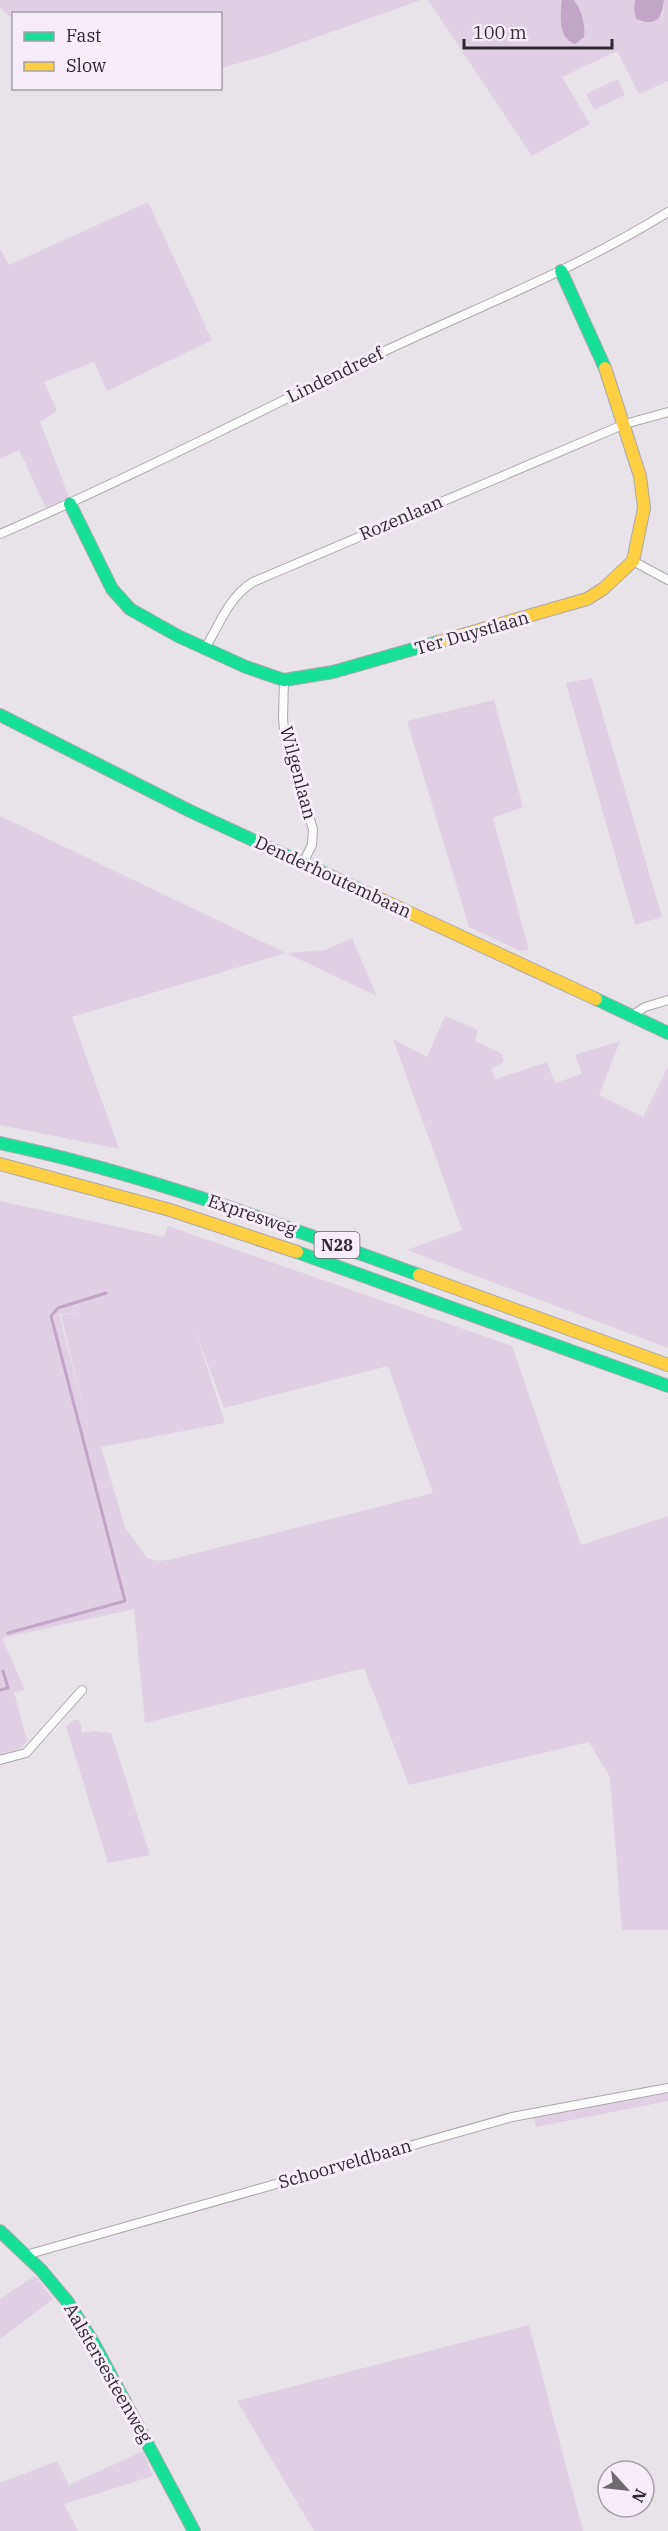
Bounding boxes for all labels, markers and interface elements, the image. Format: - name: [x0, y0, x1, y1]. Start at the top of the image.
- legend: [12, 12, 222, 90]
- scale bar: [464, 12, 612, 50]
- text: 100 m: [473, 21, 527, 44]
- text: Fast: [66, 24, 101, 47]
- text: Slow: [66, 54, 106, 77]
- street label: Lindendreef: [283, 341, 388, 408]
- street label: Rozenlaan: [356, 490, 446, 545]
- street label: Ter Duystlaan: [412, 605, 532, 660]
- street label: Wilgenlaan: [275, 724, 322, 822]
- street label: Denderhoutembaan: [251, 830, 415, 923]
- street label: Expresweg: [205, 1189, 300, 1240]
- road number: N28: [314, 1232, 360, 1258]
- street label: Schoorveldbaan: [276, 2133, 414, 2194]
- street label: Aalstersesteenweg: [59, 2299, 158, 2447]
- north arrow: [596, 2459, 656, 2519]
- text: N: [628, 2486, 651, 2506]

